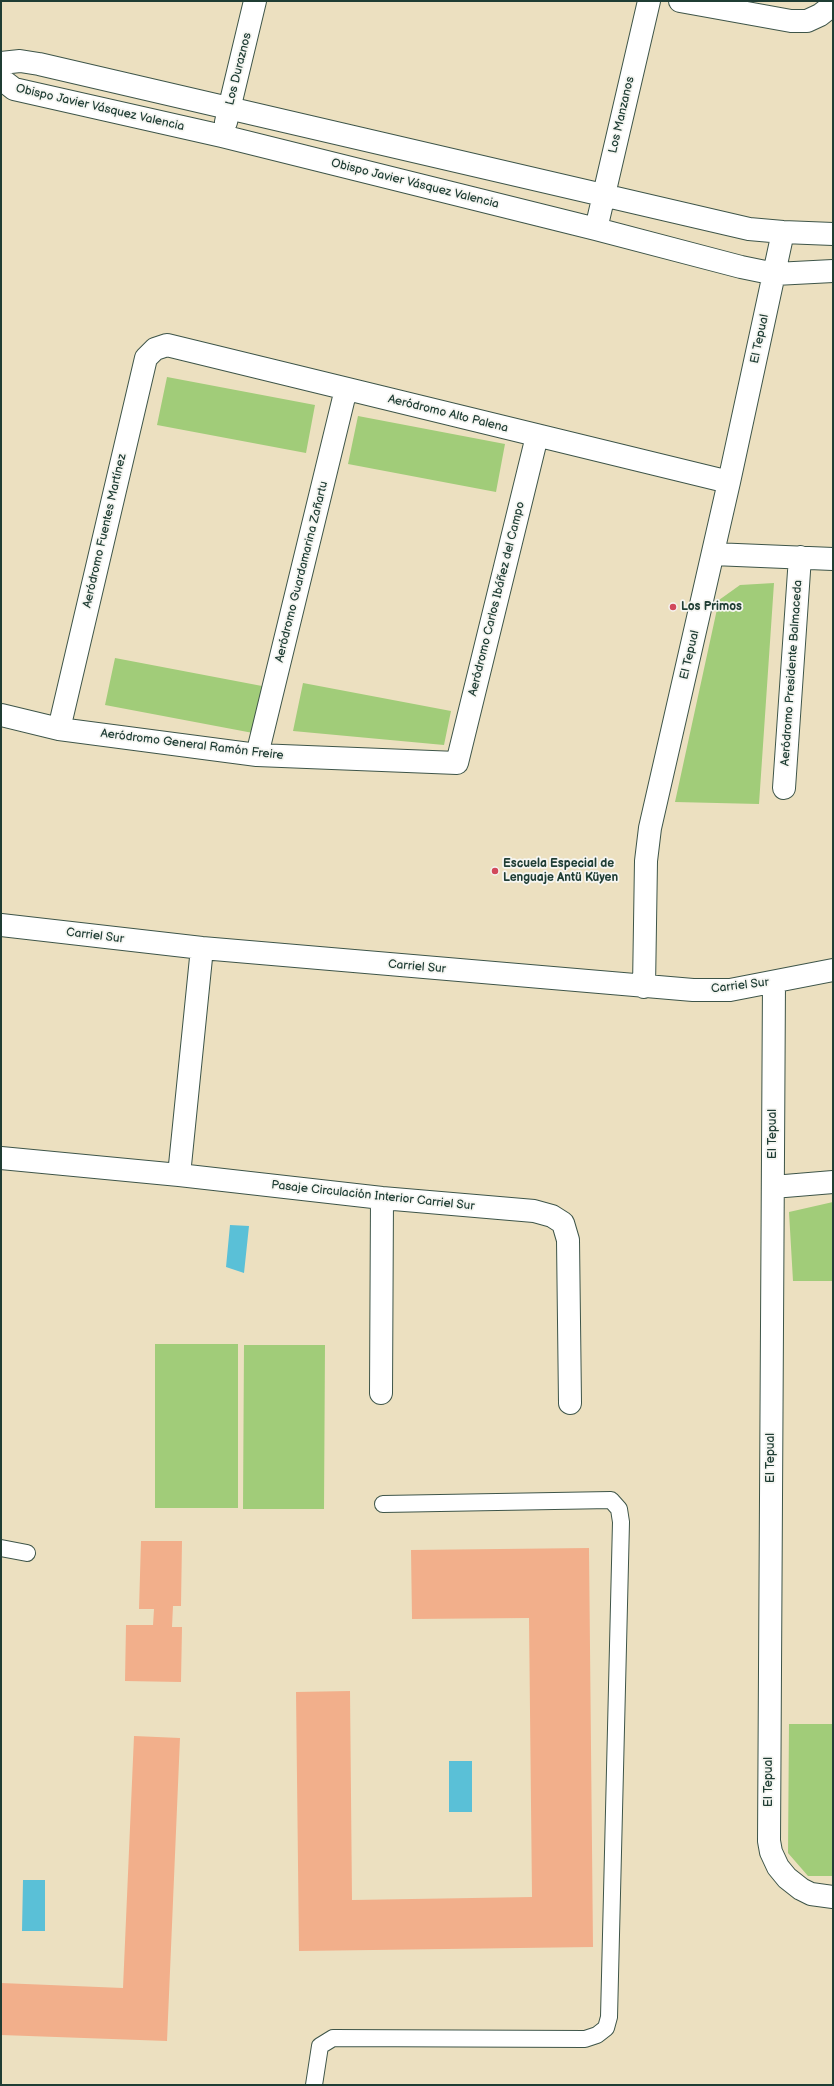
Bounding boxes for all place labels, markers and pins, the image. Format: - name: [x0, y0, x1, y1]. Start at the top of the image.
- place label: Los Primos: [681, 600, 742, 614]
- marker: Los Primos: [668, 602, 678, 612]
- place label: Escuela Especial de Lenguaje Antü Küyen: [503, 857, 618, 885]
- marker: Escuela Especial de Lenguaje Antü Küyen: [490, 866, 500, 876]

